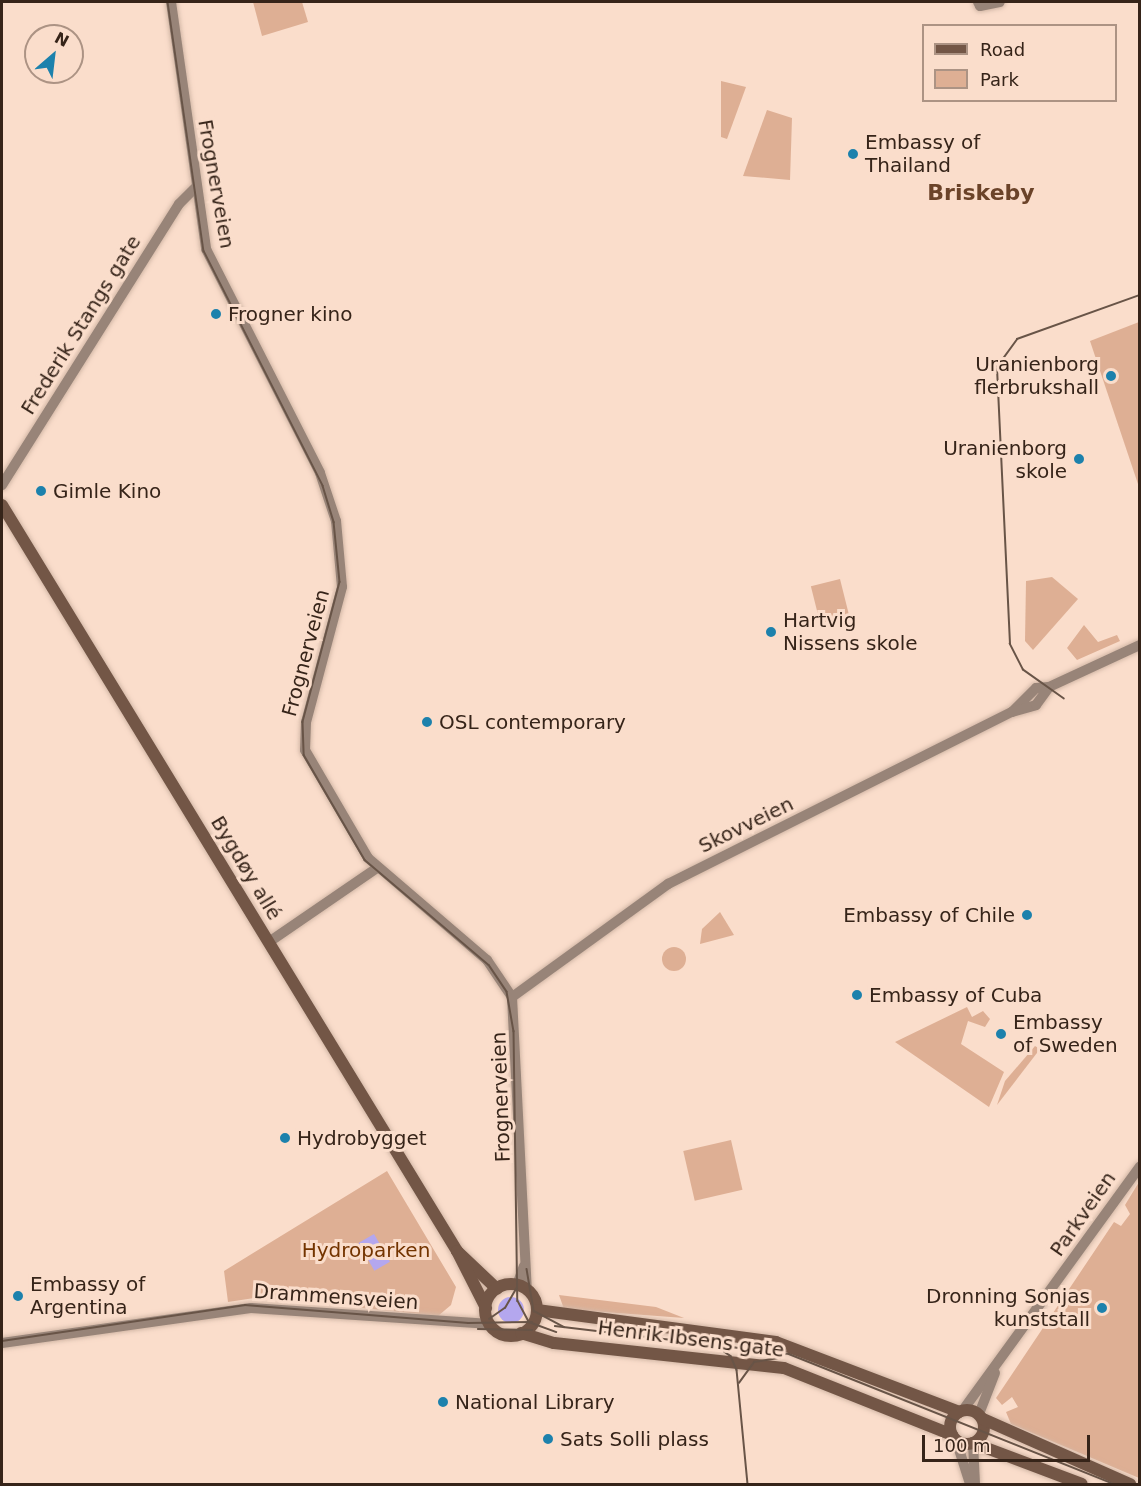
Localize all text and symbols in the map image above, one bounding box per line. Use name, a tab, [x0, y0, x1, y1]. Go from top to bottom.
north arrow	[24, 24, 84, 84]
legend	[922, 24, 1117, 102]
text: N	[51, 28, 72, 51]
text: Road	[980, 39, 1025, 60]
text: Park	[980, 69, 1019, 90]
street label: Frognerveien	[193, 118, 239, 250]
place label: Embassy of Thailand	[865, 130, 980, 177]
marker: Embassy of Thailand	[846, 147, 860, 161]
district label: Briskeby	[927, 180, 1035, 206]
street label: Frederik Stangs gate	[16, 231, 146, 419]
place label: Frogner kino	[228, 302, 352, 326]
marker: Frogner kino	[209, 307, 223, 321]
place label: Uranienborg flerbrukshall	[974, 352, 1099, 399]
marker: Uranienborg flerbrukshall	[1104, 369, 1118, 383]
place label: Uranienborg skole	[943, 436, 1067, 483]
marker: Uranienborg skole	[1072, 452, 1086, 466]
place label: Gimle Kino	[53, 479, 161, 503]
marker: Gimle Kino	[34, 484, 48, 498]
street label: Frognerveien	[278, 587, 334, 719]
place label: Hartvig Nissens skole	[783, 608, 918, 655]
marker: Hartvig Nissens skole	[764, 625, 778, 639]
place label: OSL contemporary	[439, 710, 626, 734]
marker: OSL contemporary	[420, 715, 434, 729]
street label: Skovveien	[695, 792, 797, 858]
street label: Bygdøy allé	[206, 812, 286, 924]
place label: Embassy of Chile	[843, 903, 1015, 927]
marker: Embassy of Chile	[1020, 908, 1034, 922]
place label: Embassy of Cuba	[869, 983, 1042, 1007]
marker: Embassy of Cuba	[850, 988, 864, 1002]
place label: Embassy of Sweden	[1013, 1011, 1118, 1058]
marker: Embassy of Sweden	[994, 1027, 1008, 1041]
street label: Frognerveien	[487, 1031, 515, 1163]
place label: Hydrobygget	[297, 1126, 427, 1150]
marker: Hydrobygget	[278, 1131, 292, 1145]
street label: Parkveien	[1045, 1167, 1121, 1261]
park label: Hydroparken	[302, 1238, 430, 1262]
place label: Embassy of Argentina	[30, 1272, 145, 1319]
street label: Drammensveien	[253, 1279, 419, 1315]
place label: Dronning Sonjas kunststall	[926, 1284, 1090, 1331]
marker: Embassy of Argentina	[11, 1289, 25, 1303]
marker: Dronning Sonjas kunststall	[1095, 1301, 1109, 1315]
street label: Henrik Ibsens gate	[596, 1316, 786, 1362]
place label: National Library	[455, 1390, 615, 1414]
marker: National Library	[436, 1395, 450, 1409]
scale bar	[925, 1423, 1093, 1461]
place label: Sats Solli plass	[560, 1427, 709, 1451]
marker: Sats Solli plass	[541, 1432, 555, 1446]
text: 100 m	[933, 1435, 991, 1456]

